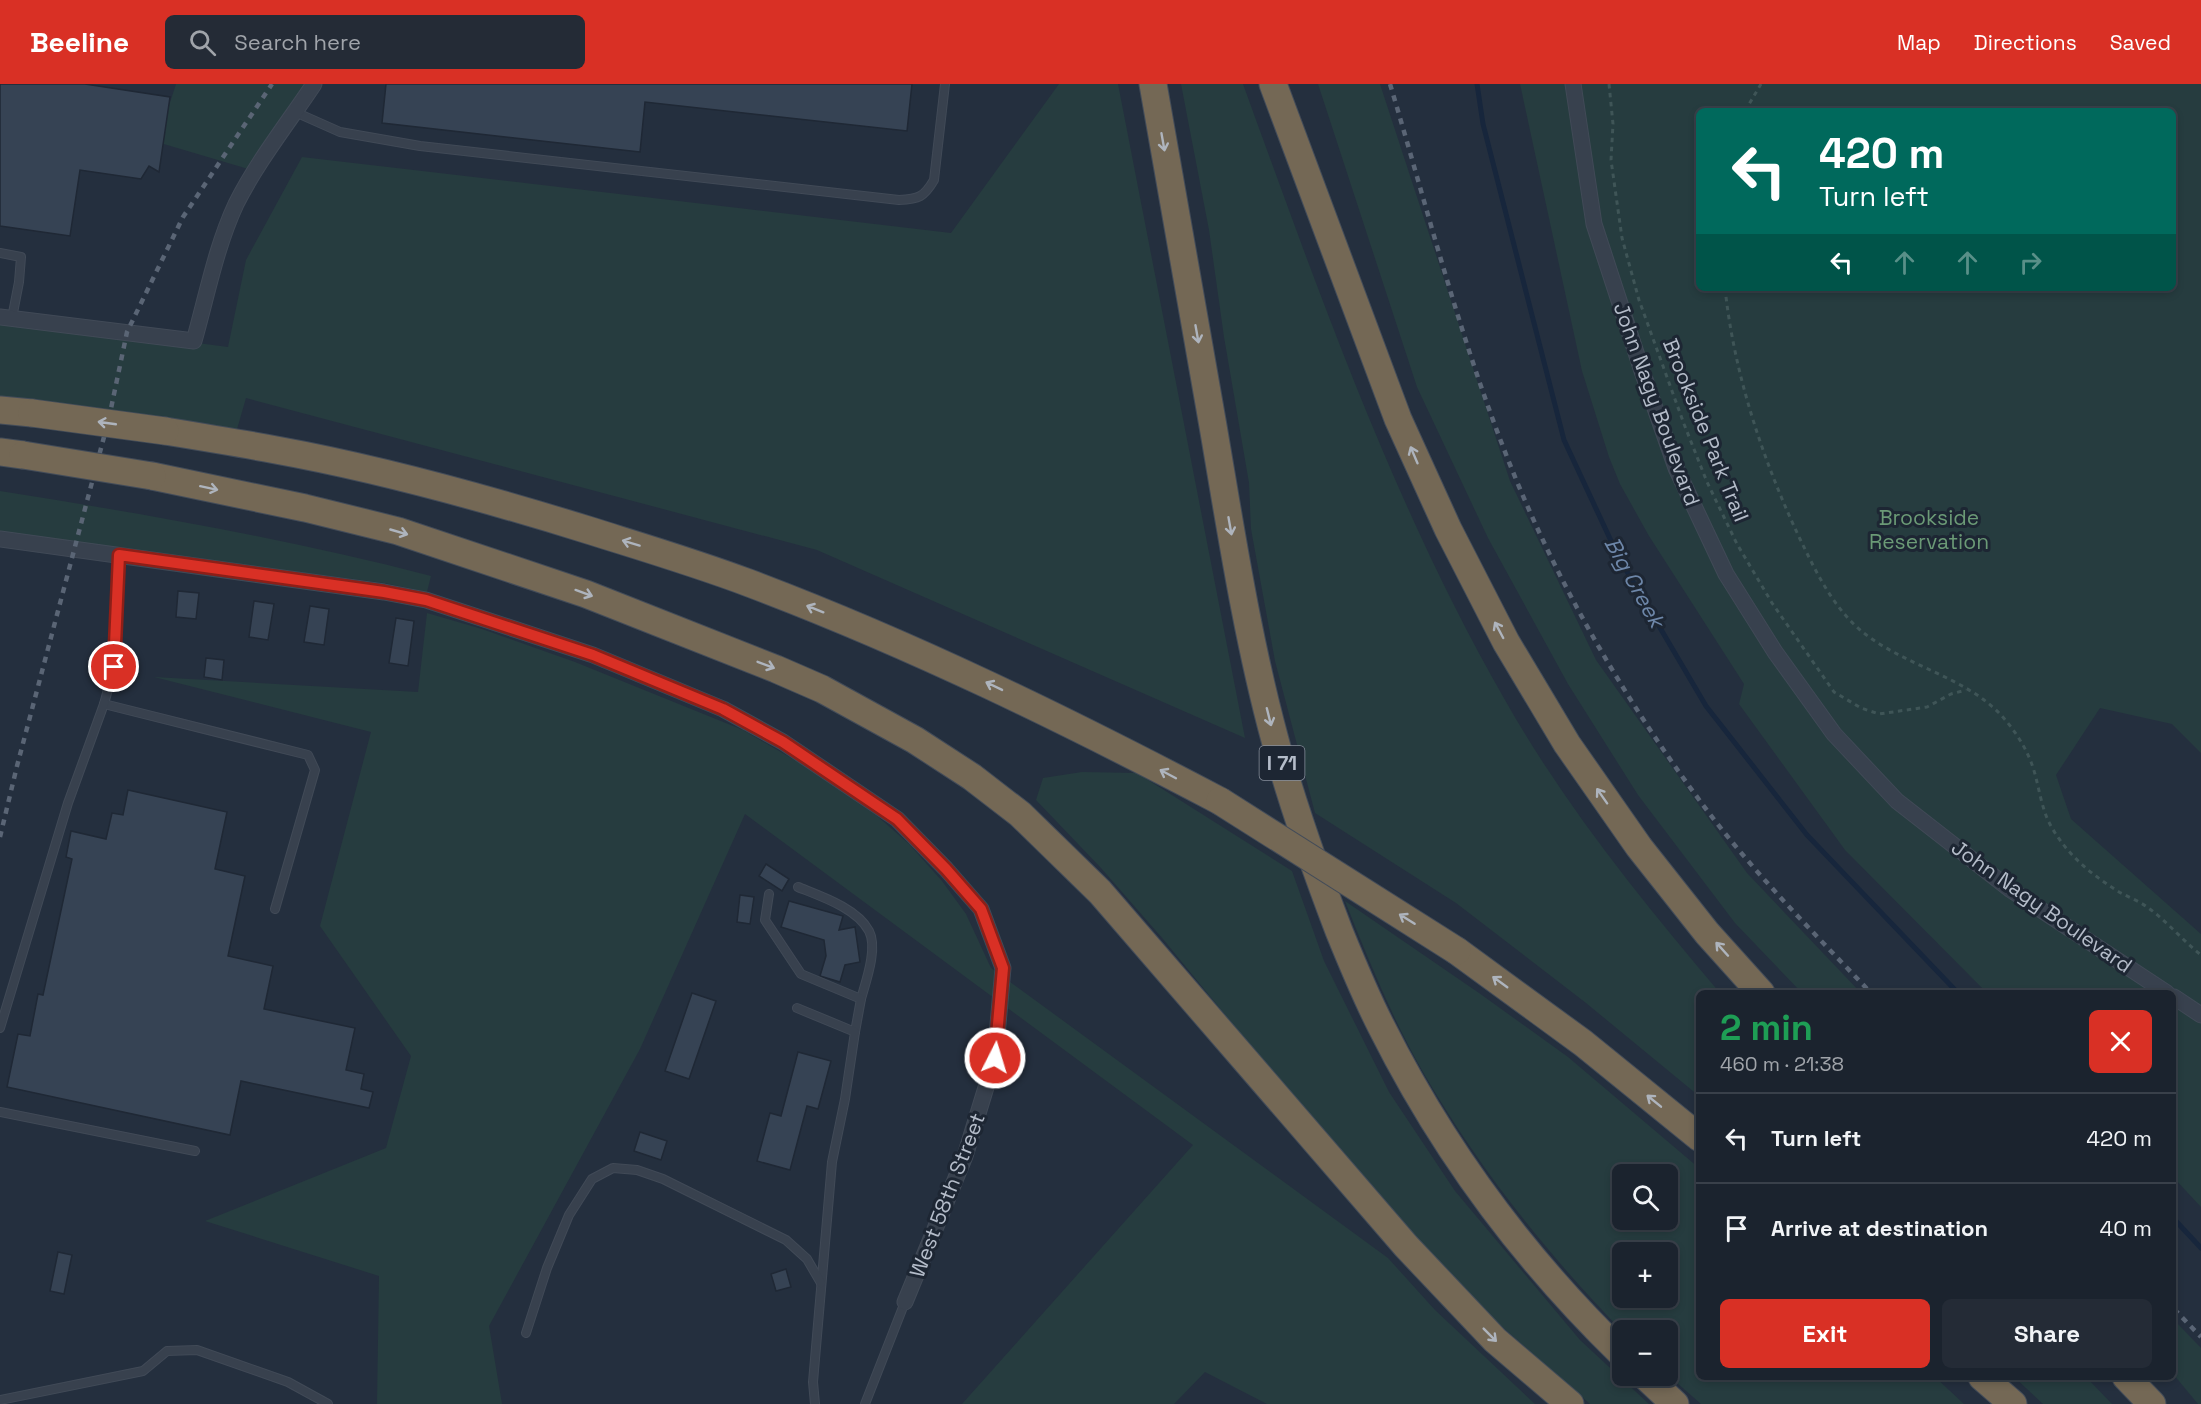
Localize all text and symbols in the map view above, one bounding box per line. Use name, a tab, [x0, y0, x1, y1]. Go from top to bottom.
search box	[165, 15, 585, 69]
text: Beeline	[30, 24, 129, 60]
icon: search	[186, 26, 219, 59]
text: Search here	[234, 28, 361, 56]
text: Map	[1897, 29, 1941, 56]
text: Directions	[1974, 29, 2077, 56]
text: Saved	[2110, 29, 2171, 56]
text: 420 m	[1819, 127, 1944, 180]
one-way arrow	[1158, 131, 1169, 151]
icon: left	[1720, 132, 1798, 210]
text: Turn left	[1819, 179, 1929, 214]
icon: left	[1825, 246, 1858, 279]
icon: ahead	[1888, 246, 1921, 279]
icon: ahead	[1951, 246, 1984, 279]
icon: right	[2014, 246, 2047, 279]
street label: John Nagy Boulevard	[1608, 299, 1706, 509]
one-way arrow	[1191, 323, 1202, 343]
street label: Brookside Park Trail	[1657, 334, 1755, 526]
one-way arrow	[97, 418, 117, 429]
one-way arrow	[1407, 446, 1419, 464]
one-way arrow	[199, 482, 218, 494]
park label: Brookside Reservation	[1869, 504, 1989, 555]
one-way arrow	[1225, 516, 1236, 535]
one-way arrow	[389, 527, 408, 538]
water label: Big Creek	[1599, 532, 1672, 634]
one-way arrow	[622, 537, 641, 548]
one-way arrow	[574, 589, 593, 600]
one-way arrow	[806, 603, 824, 614]
one-way arrow	[1493, 621, 1505, 639]
pin	[88, 641, 139, 692]
icon: arrive	[97, 650, 130, 683]
one-way arrow	[756, 660, 774, 671]
one-way arrow	[985, 680, 1003, 691]
one-way arrow	[1264, 707, 1275, 726]
road number: I 71	[1260, 746, 1304, 780]
one-way arrow	[1160, 768, 1177, 780]
one-way arrow	[1596, 788, 1608, 804]
street label: John Nagy Boulevard	[1946, 833, 2138, 979]
one-way arrow	[1399, 913, 1416, 925]
one-way arrow	[1715, 942, 1729, 957]
one-way arrow	[1492, 976, 1508, 988]
text: 2 min	[1720, 1005, 1813, 1051]
button: close	[2089, 1010, 2152, 1073]
position arrow	[963, 1026, 1027, 1090]
text: 460 m · 21:38	[1720, 1051, 1844, 1077]
one-way arrow	[1646, 1094, 1662, 1107]
street label: West 58th Street	[903, 1109, 991, 1281]
icon: left	[1720, 1122, 1753, 1155]
text: Turn left	[1771, 1124, 1861, 1152]
text: 420 m	[2086, 1124, 2152, 1152]
map controls	[1612, 1164, 1678, 1386]
button: search	[1612, 1164, 1678, 1230]
icon: arrive	[1720, 1212, 1753, 1245]
text: Arrive at destination	[1771, 1214, 1988, 1242]
text: 40 m	[2100, 1214, 2152, 1242]
button: +	[1612, 1242, 1678, 1308]
button: Exit	[1720, 1299, 1930, 1368]
button: Share	[1942, 1299, 2152, 1368]
button: −	[1612, 1320, 1678, 1386]
one-way arrow	[1482, 1327, 1497, 1342]

